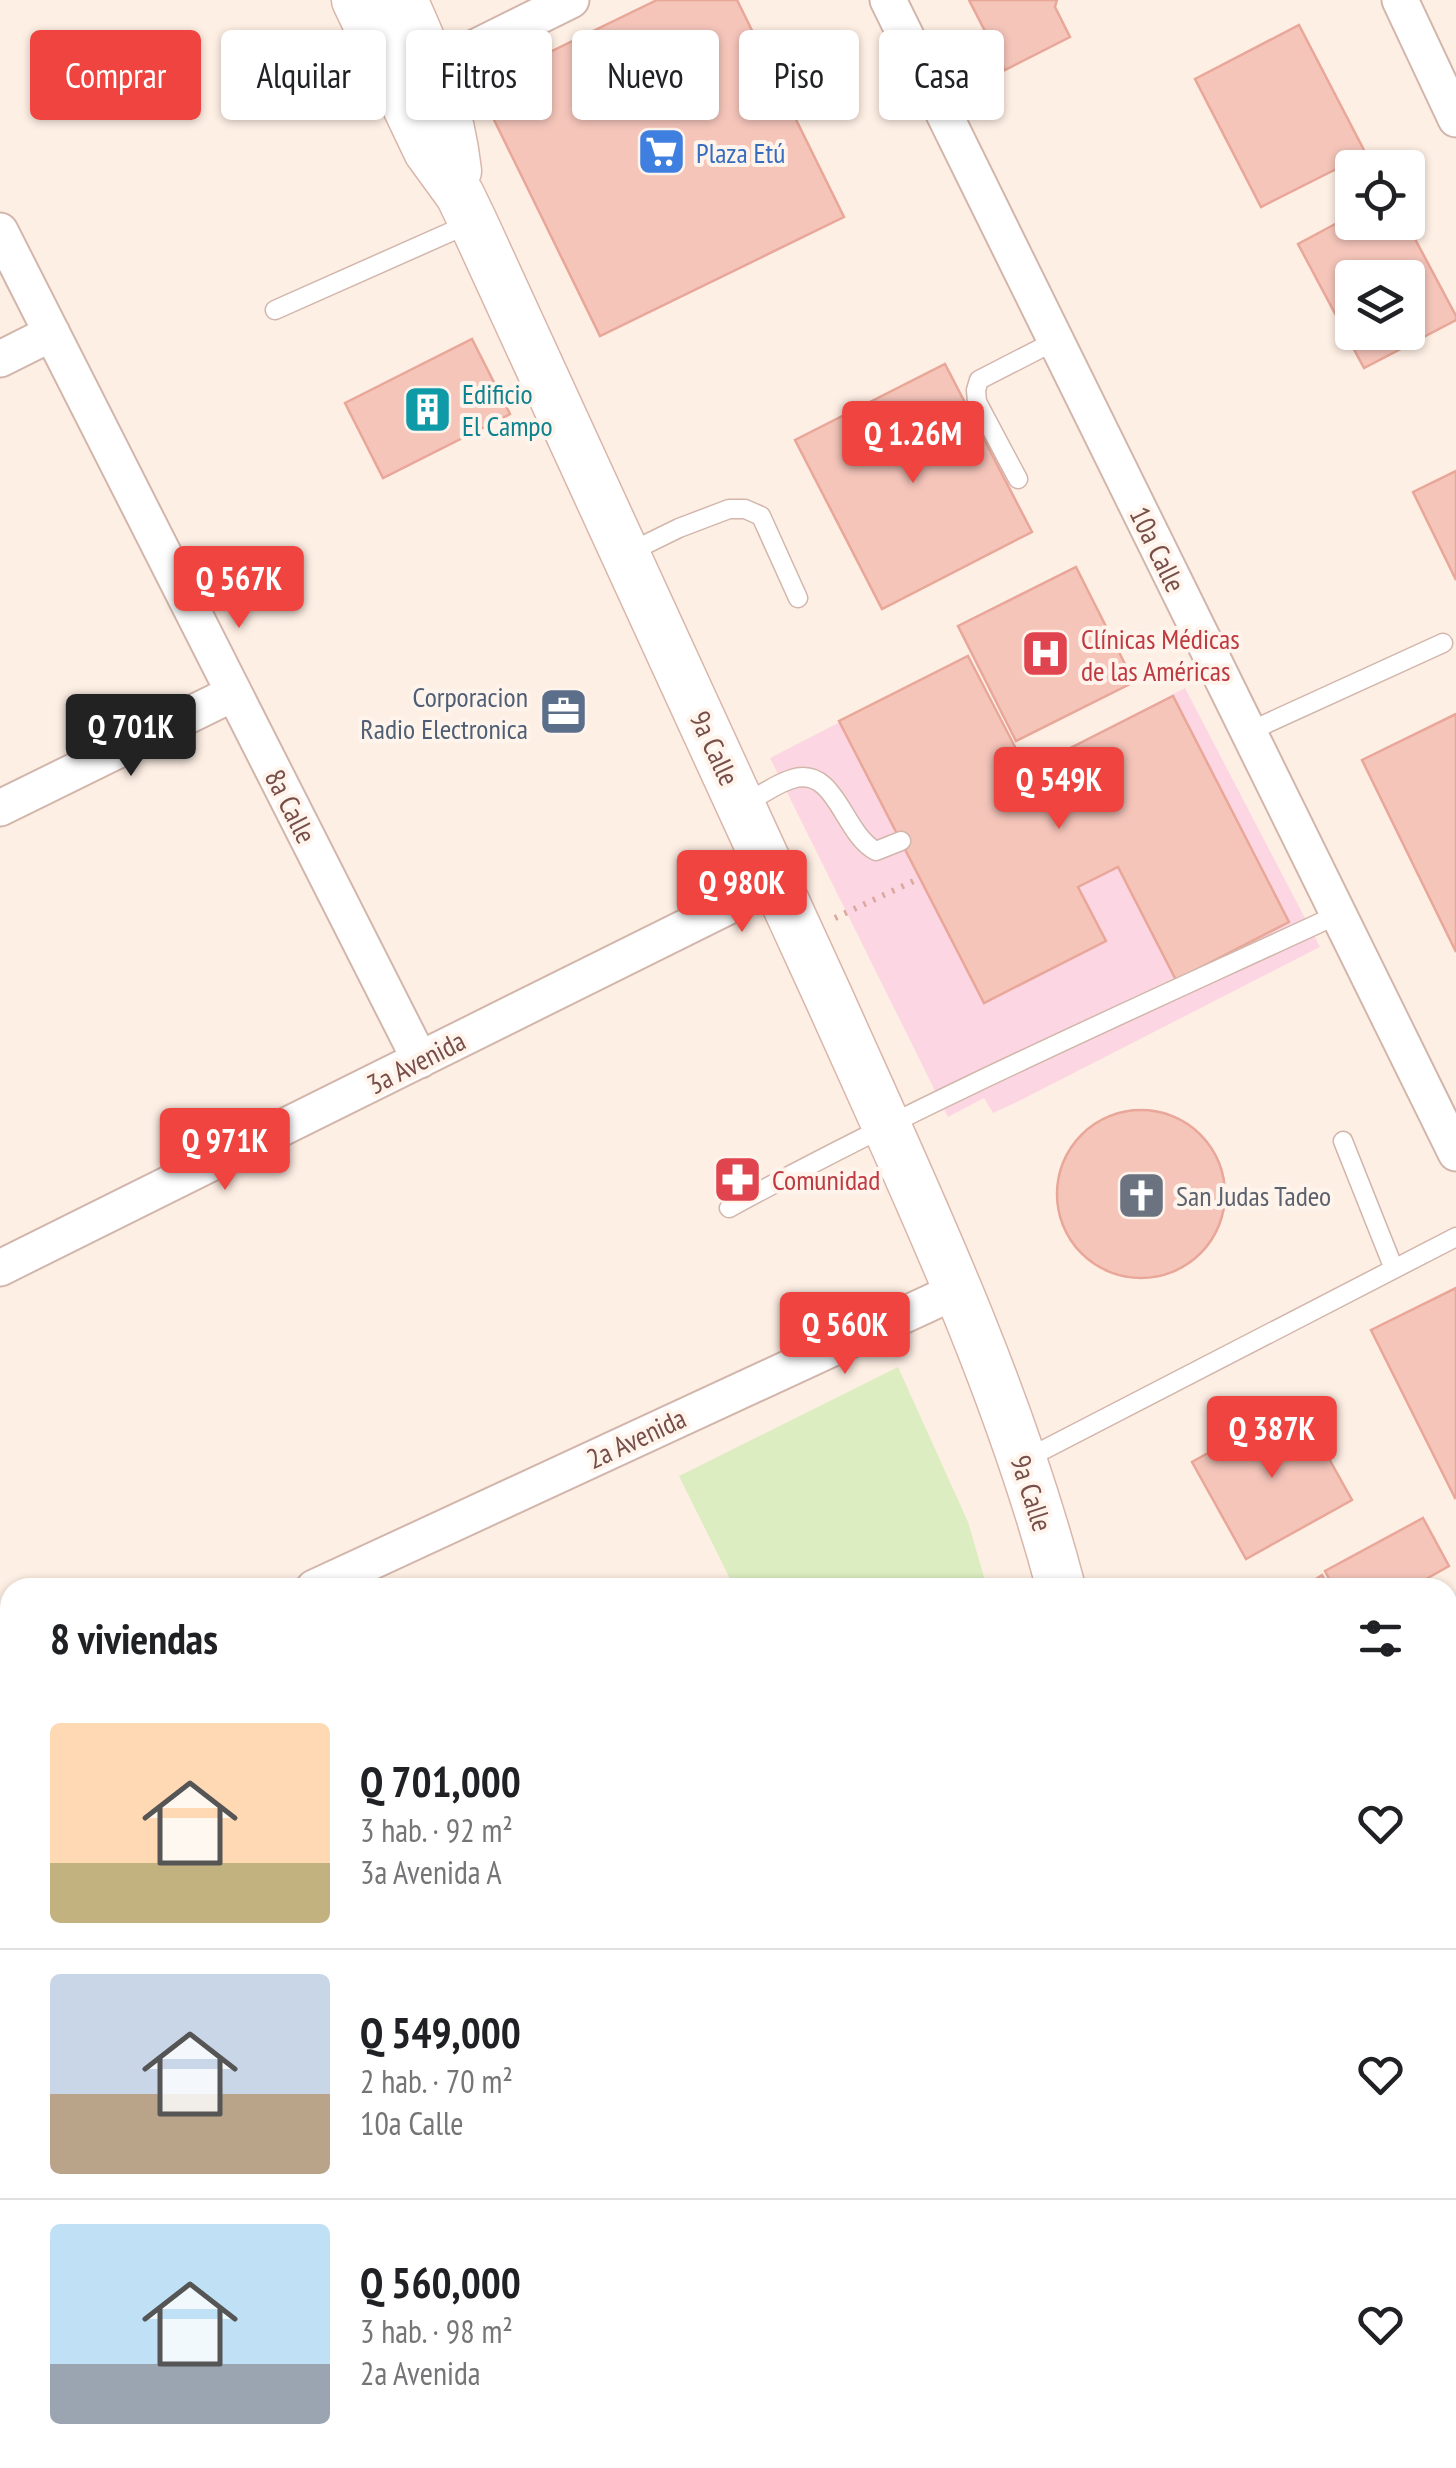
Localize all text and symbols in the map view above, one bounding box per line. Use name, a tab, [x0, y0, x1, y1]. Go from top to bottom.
chip: Comprar	[30, 30, 201, 120]
chip: Alquilar	[221, 30, 386, 120]
chip: Filtros	[406, 30, 552, 120]
chip: Nuevo	[572, 30, 719, 120]
chip: Piso	[739, 30, 859, 120]
chip: Casa	[879, 30, 1004, 120]
supermarket icon: Plaza Etú	[635, 126, 687, 178]
place label: Plaza Etú	[696, 134, 785, 171]
map controls	[1335, 150, 1425, 350]
button: locate	[1335, 150, 1425, 240]
button: layers	[1335, 260, 1425, 350]
place label: Edificio El Campo	[462, 375, 553, 444]
building icon: Edificio El Campo	[401, 383, 453, 435]
pin: Q 1.26M	[821, 401, 1005, 486]
text: Q 1.26M	[864, 412, 962, 454]
street label: 10a Calle	[1122, 500, 1194, 598]
pin: Q 567K	[158, 546, 320, 631]
text: Q 567K	[196, 557, 282, 599]
place label: Clínicas Médicas de las Américas	[1081, 620, 1240, 689]
hospital icon: Clínicas Médicas de las Américas	[1020, 628, 1072, 680]
place label: Corporacion Radio Electronica	[360, 678, 528, 747]
office icon: Corporacion Radio Electronica	[537, 686, 589, 738]
pin: Q 701K	[50, 694, 212, 779]
text: Q 701K	[88, 705, 174, 747]
street label: 9a Calle	[682, 705, 748, 791]
pin: Q 549K	[978, 747, 1140, 832]
text: Q 549K	[1016, 758, 1102, 800]
street label: 8a Calle	[257, 763, 325, 849]
pin: Q 980K	[661, 850, 823, 935]
text: Q 980K	[699, 861, 785, 903]
street label: 3a Avenida	[361, 1022, 471, 1102]
pin: Q 971K	[144, 1108, 306, 1193]
text: Q 971K	[182, 1119, 268, 1161]
pharmacy icon: Comunidad	[711, 1153, 763, 1205]
place label: Comunidad	[772, 1161, 880, 1198]
church icon: San Judas Tadeo	[1115, 1169, 1167, 1221]
place label: San Judas Tadeo	[1176, 1177, 1331, 1214]
pin: Q 560K	[764, 1292, 926, 1377]
text: Q 560K	[802, 1303, 888, 1345]
pin: Q 387K	[1191, 1396, 1353, 1481]
street label: 2a Avenida	[580, 1399, 692, 1477]
text: Q 387K	[1229, 1407, 1315, 1449]
street label: 9a Calle	[1002, 1450, 1062, 1536]
text: 8 viviendas	[50, 1611, 218, 1666]
icon: filters	[1353, 1611, 1408, 1666]
text: Q 701,000	[360, 1754, 521, 1809]
icon: home	[130, 1763, 250, 1883]
icon: heart	[1353, 1796, 1408, 1851]
text: 3 hab. · 92 m²	[360, 1809, 513, 1851]
text: 3a Avenida A	[360, 1851, 502, 1893]
text: Q 549,000	[360, 2005, 521, 2060]
icon: home	[130, 2014, 250, 2134]
icon: heart	[1353, 2047, 1408, 2102]
text: 2 hab. · 70 m²	[360, 2060, 513, 2102]
text: 10a Calle	[360, 2102, 464, 2144]
text: Q 560,000	[360, 2255, 521, 2310]
icon: home	[130, 2264, 250, 2384]
icon: heart	[1353, 2297, 1408, 2352]
text: 3 hab. · 98 m²	[360, 2310, 513, 2352]
text: 2a Avenida	[360, 2352, 481, 2394]

